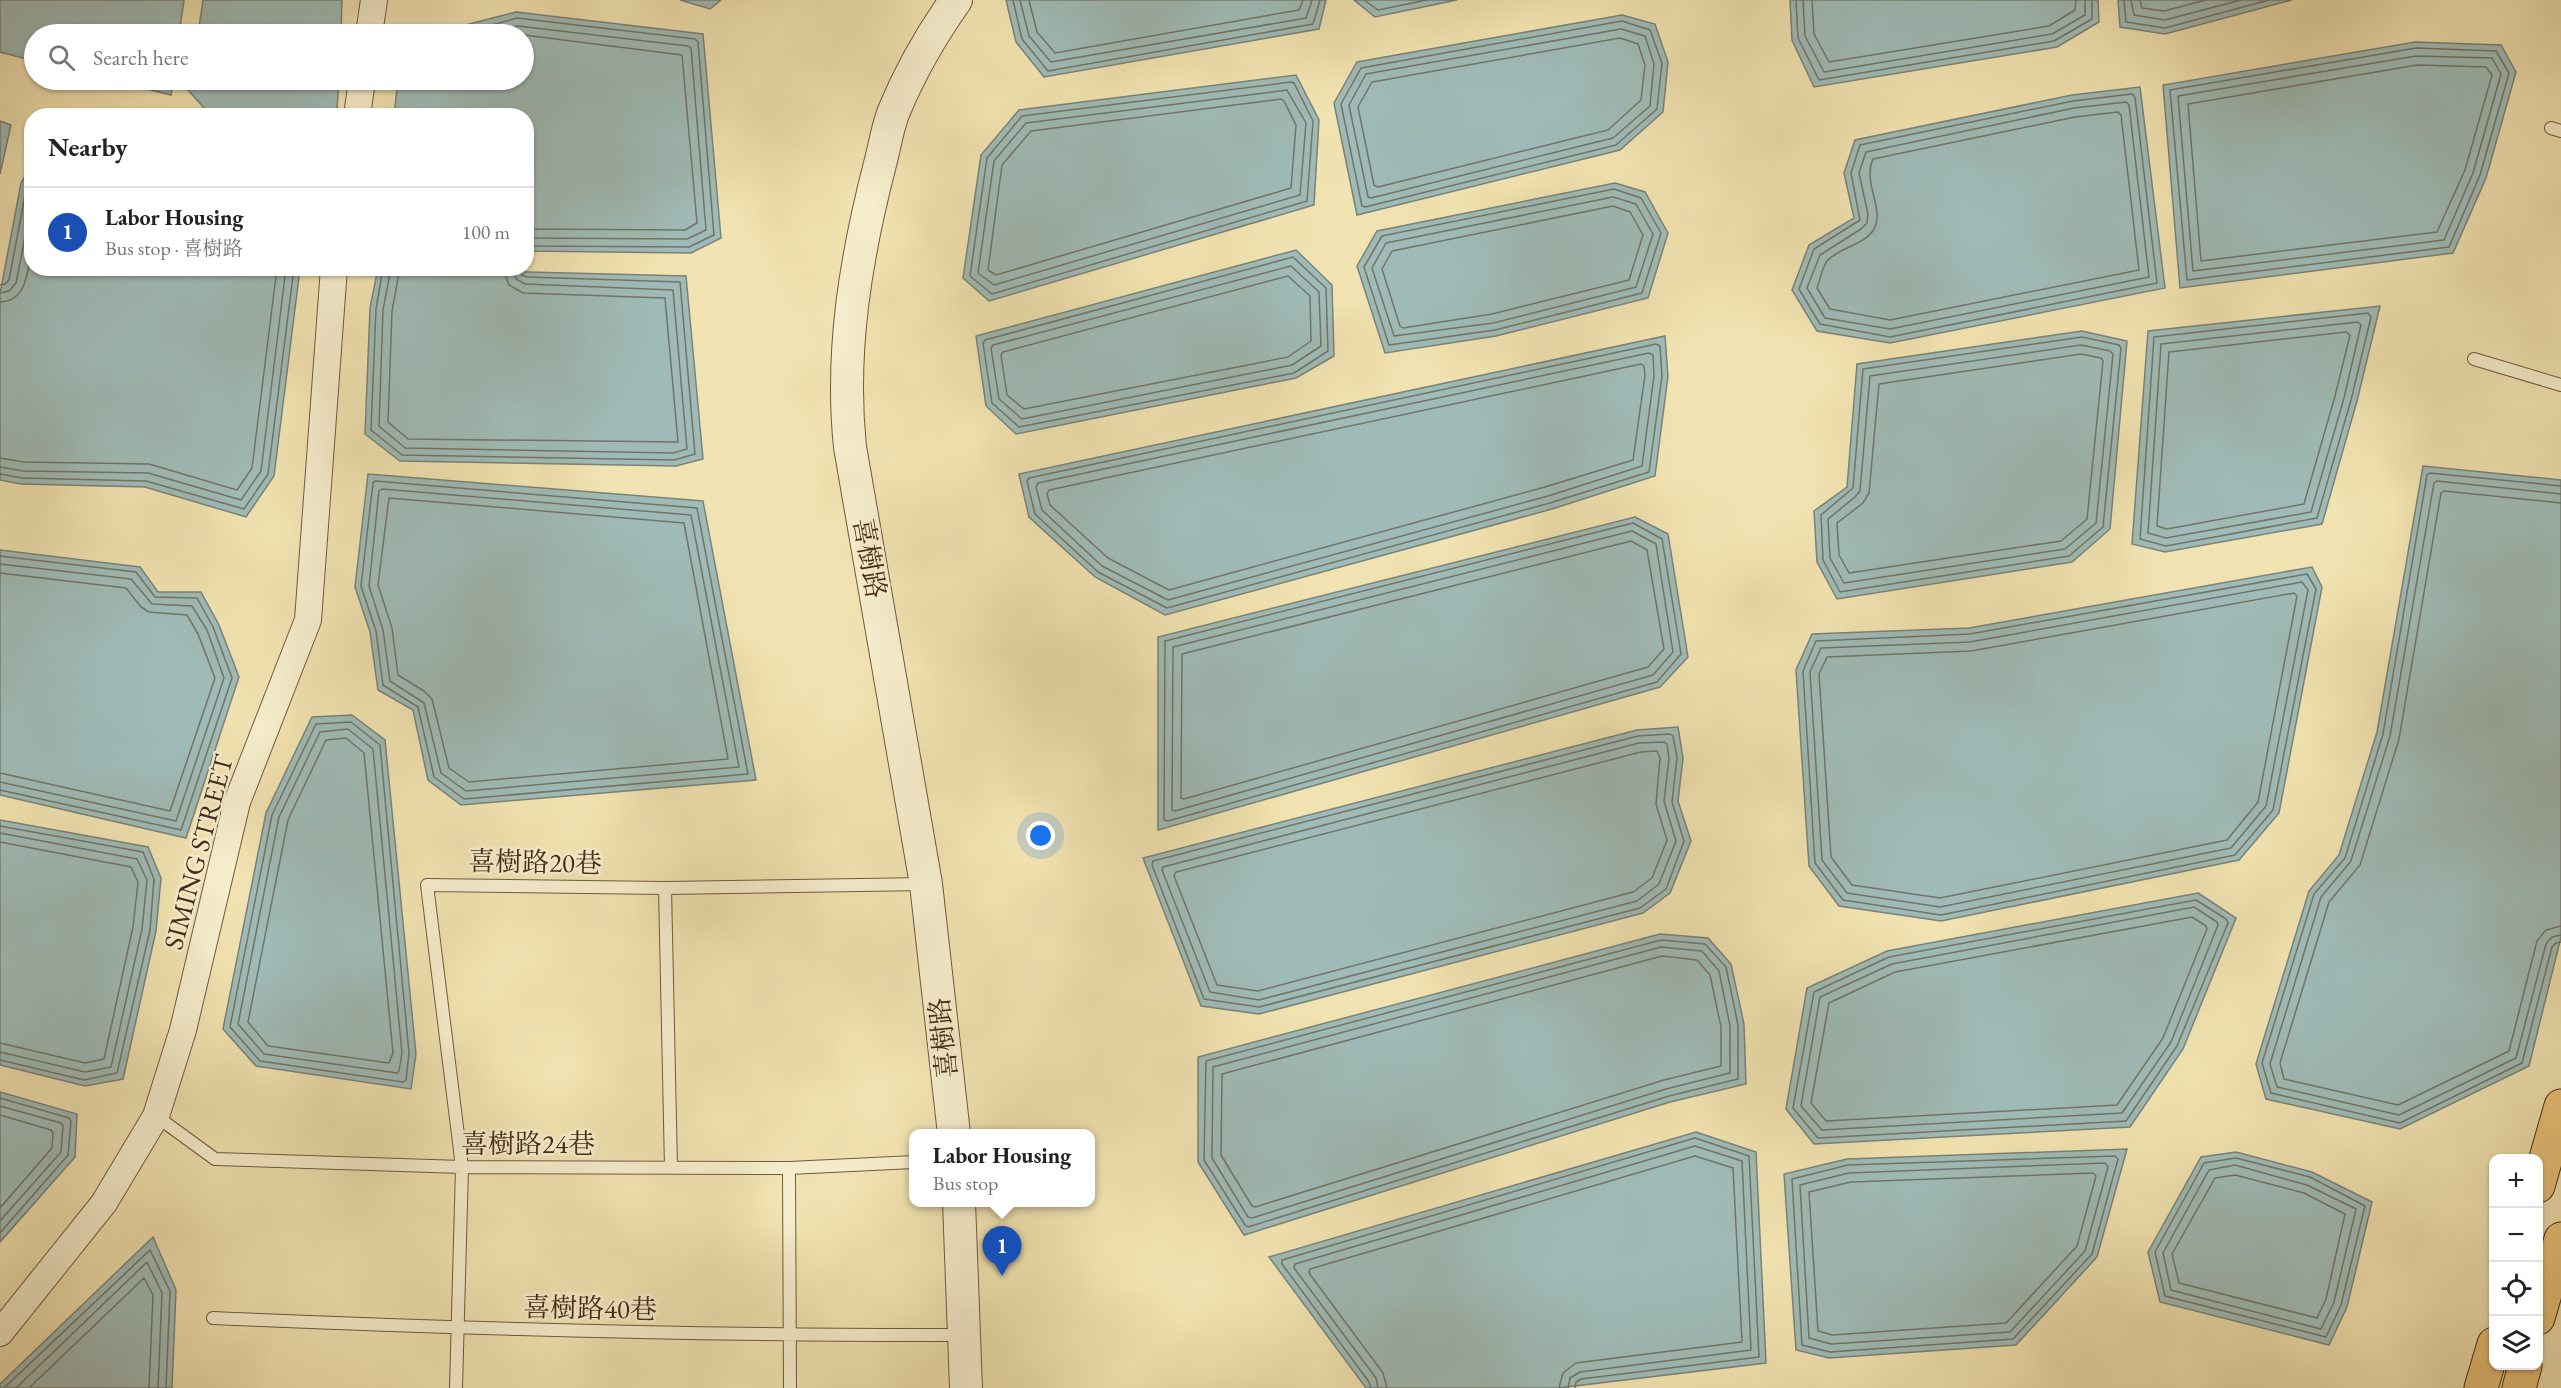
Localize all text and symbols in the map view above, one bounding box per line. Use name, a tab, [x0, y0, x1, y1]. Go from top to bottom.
search box	[24, 24, 534, 90]
icon: search	[45, 41, 78, 74]
text: Search here	[93, 43, 188, 72]
text: Nearby	[48, 130, 128, 164]
text: Labor Housing	[105, 203, 244, 232]
text: 1	[62, 219, 73, 245]
text: 100 m	[462, 219, 510, 245]
text: Bus stop · 喜樹路	[105, 235, 243, 261]
street label: 喜樹路	[846, 515, 894, 601]
street label: SIMING STREET	[155, 750, 241, 953]
your location	[1026, 821, 1055, 850]
street label: 喜樹路20巷	[468, 843, 602, 881]
street label: 喜樹路	[921, 996, 965, 1080]
street label: 喜樹路24巷	[461, 1126, 595, 1161]
popup	[909, 1129, 1095, 1207]
text: Labor Housing	[933, 1141, 1071, 1170]
map controls	[2489, 1154, 2543, 1370]
button: +	[2489, 1154, 2543, 1208]
text: Bus stop	[933, 1170, 999, 1196]
button: −	[2489, 1208, 2543, 1262]
pin: 1	[982, 1226, 1022, 1276]
button: locate	[2489, 1262, 2543, 1316]
street label: 喜樹路40巷	[523, 1289, 657, 1327]
button: layers	[2489, 1316, 2543, 1370]

